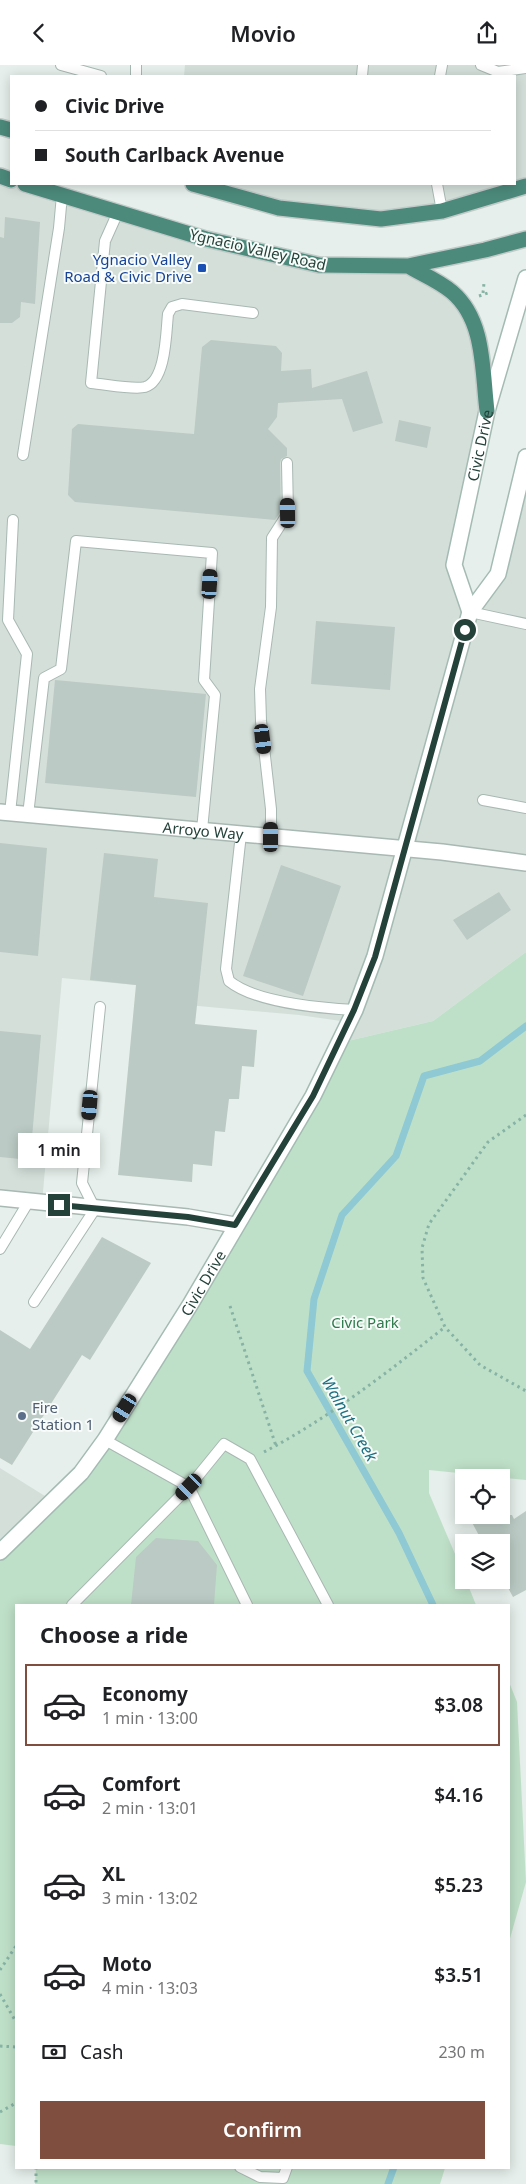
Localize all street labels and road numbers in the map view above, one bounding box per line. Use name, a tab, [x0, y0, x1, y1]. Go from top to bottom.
street label: Ygnacio Valley Road	[188, 224, 328, 274]
street label: Civic Drive	[462, 408, 497, 483]
street label: Arroyo Way	[162, 817, 245, 844]
street label: Civic Drive	[176, 1246, 230, 1320]

